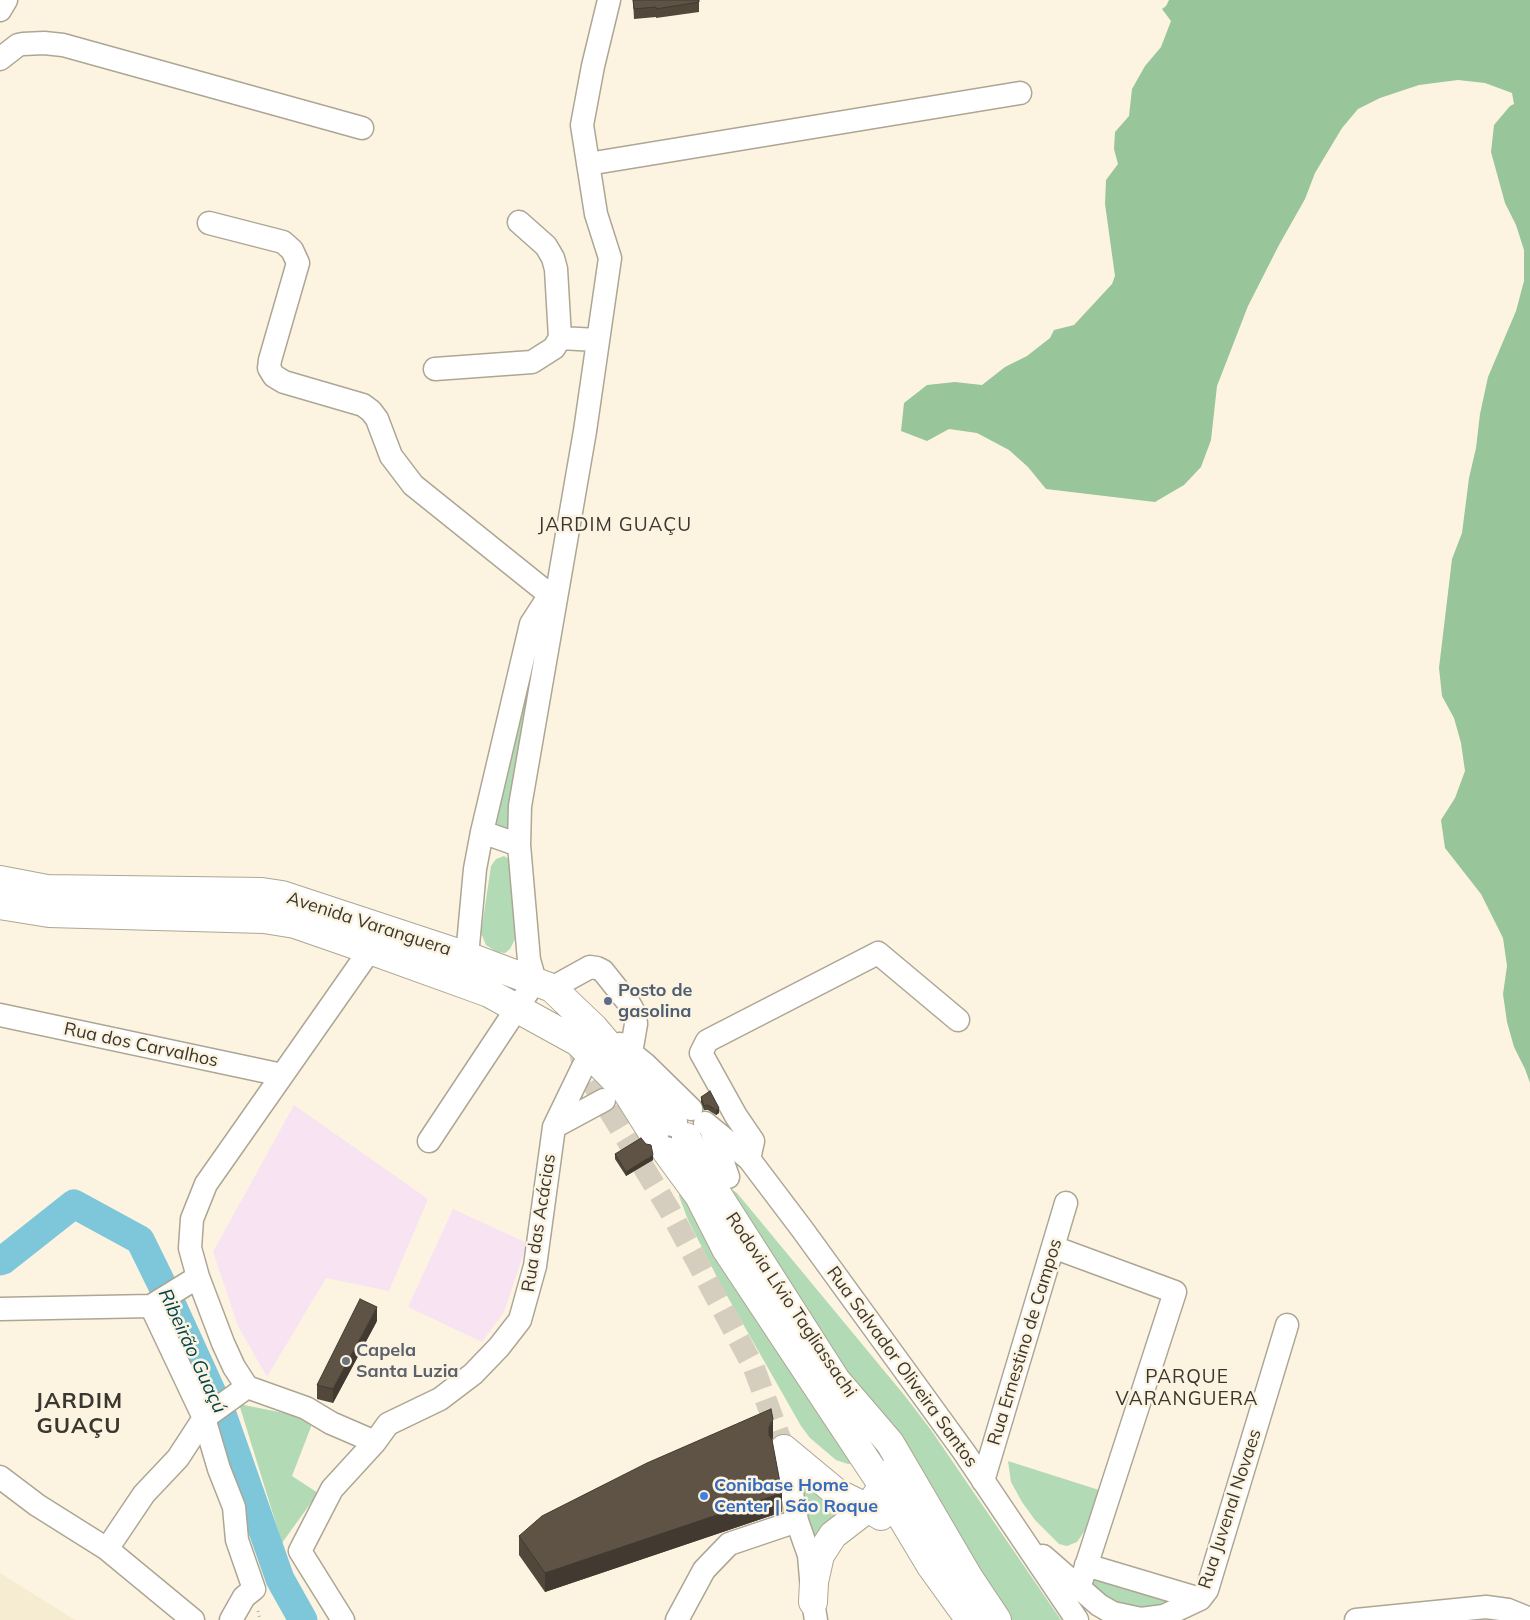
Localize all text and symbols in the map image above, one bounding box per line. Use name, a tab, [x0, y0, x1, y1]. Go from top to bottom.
district label: JARDIM GUAÇU	[537, 514, 693, 536]
street label: Avenida Varanguera	[284, 887, 454, 961]
place label: Posto de gasolina	[618, 980, 692, 1022]
marker: Posto de gasolina	[602, 995, 614, 1007]
street label: Rua dos Carvalhos	[62, 1018, 220, 1072]
street label: Rua das Acácias	[517, 1152, 561, 1294]
street label: Rodovia Lívio Tagliassachi	[721, 1208, 861, 1402]
street label: Rua Ernestino de Campos	[983, 1236, 1067, 1448]
street label: Rua Salvador Oliveira Santos	[822, 1262, 982, 1472]
water label: Ribeirão Guaçú	[153, 1285, 231, 1417]
place label: Capela Santa Luzia	[356, 1340, 458, 1382]
marker: Capela Santa Luzia	[340, 1355, 352, 1367]
district label: PARQUE VARANGUERA	[1114, 1366, 1260, 1410]
district label: JARDIM GUAÇU	[34, 1388, 124, 1440]
street label: Rua Juvenal Novaes	[1194, 1426, 1266, 1592]
place label: Conibase Home Center | São Roque	[714, 1475, 878, 1518]
marker: Conibase Home Center | São Roque	[698, 1490, 710, 1502]

